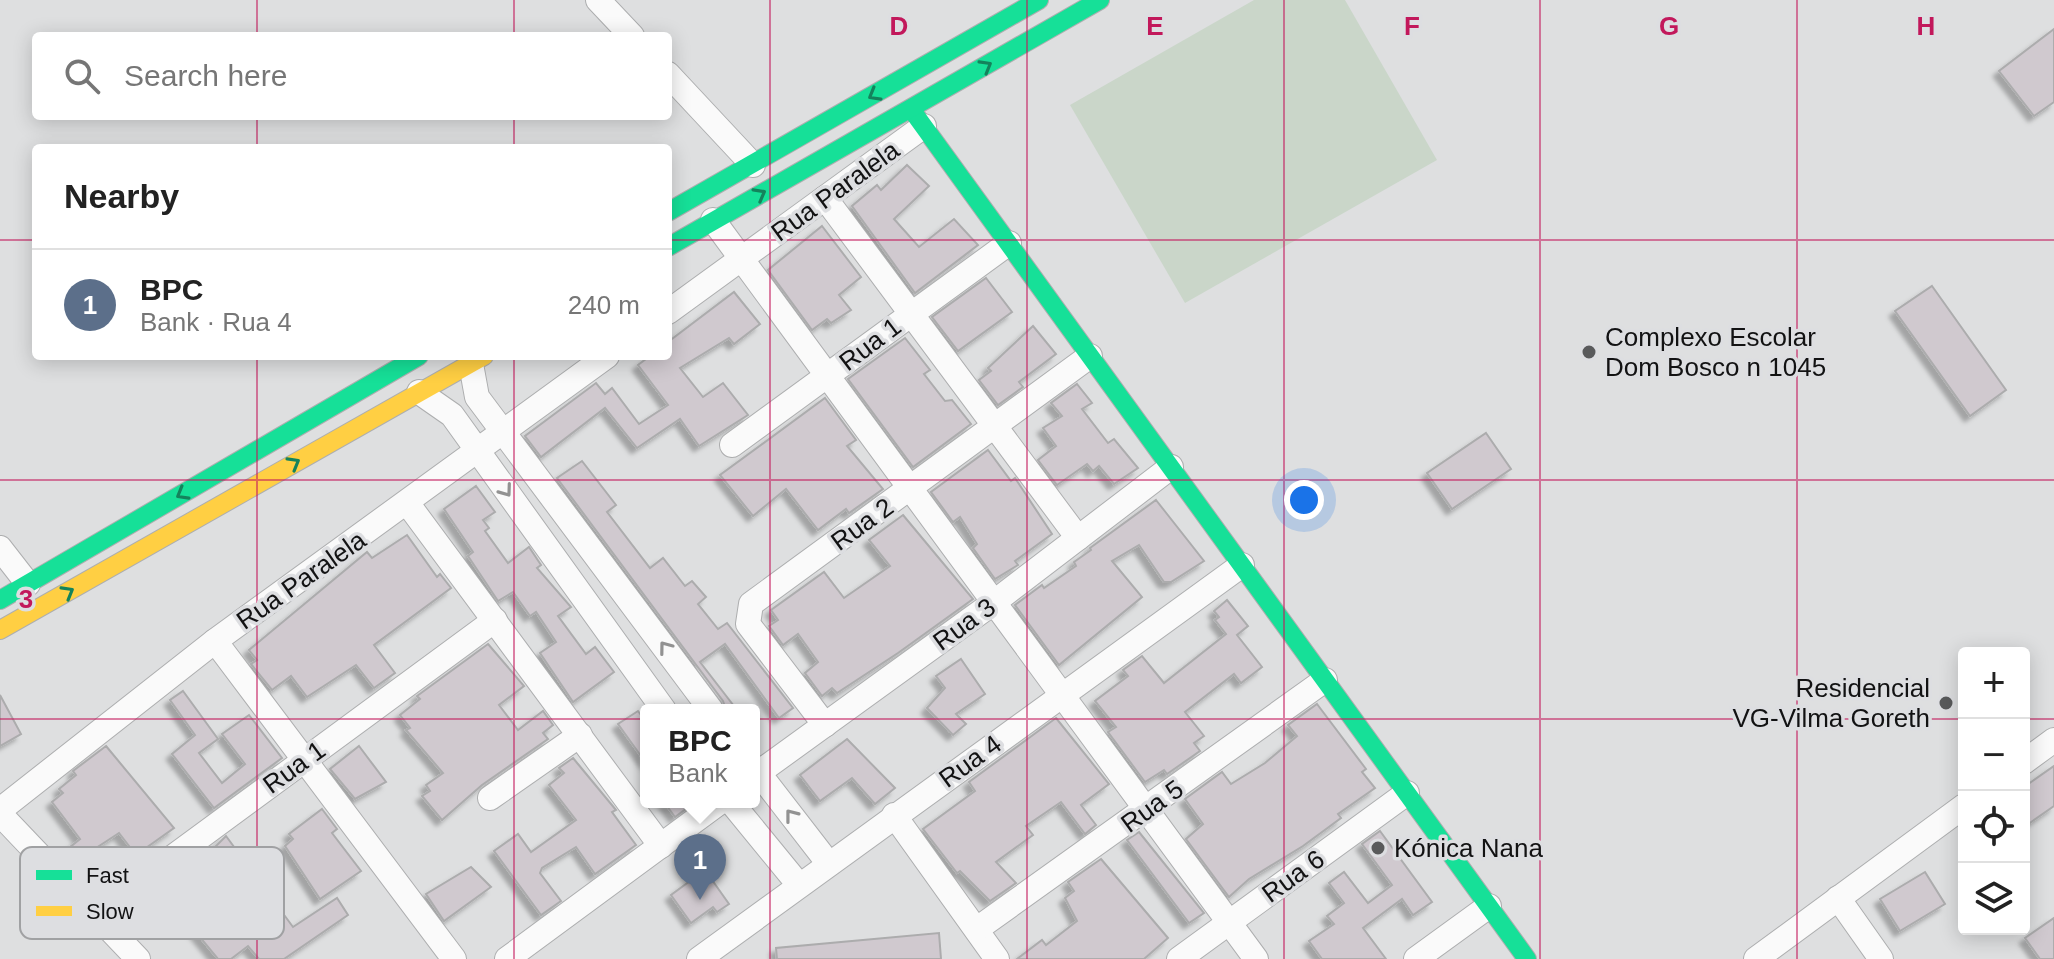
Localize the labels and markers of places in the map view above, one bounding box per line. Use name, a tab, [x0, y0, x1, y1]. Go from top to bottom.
place label: Complexo Escolar Dom Bosco n 1045	[1605, 322, 1826, 382]
marker: Complexo Escolar Dom Bosco n 1045	[1580, 343, 1598, 361]
place label: Residencial VG-Vilma Goreth	[1733, 673, 1930, 733]
marker: Residencial VG-Vilma Goreth	[1937, 694, 1955, 712]
place label: Kónica Nana	[1394, 833, 1543, 863]
pin: 1	[674, 834, 726, 900]
marker: Kónica Nana	[1369, 839, 1387, 857]

